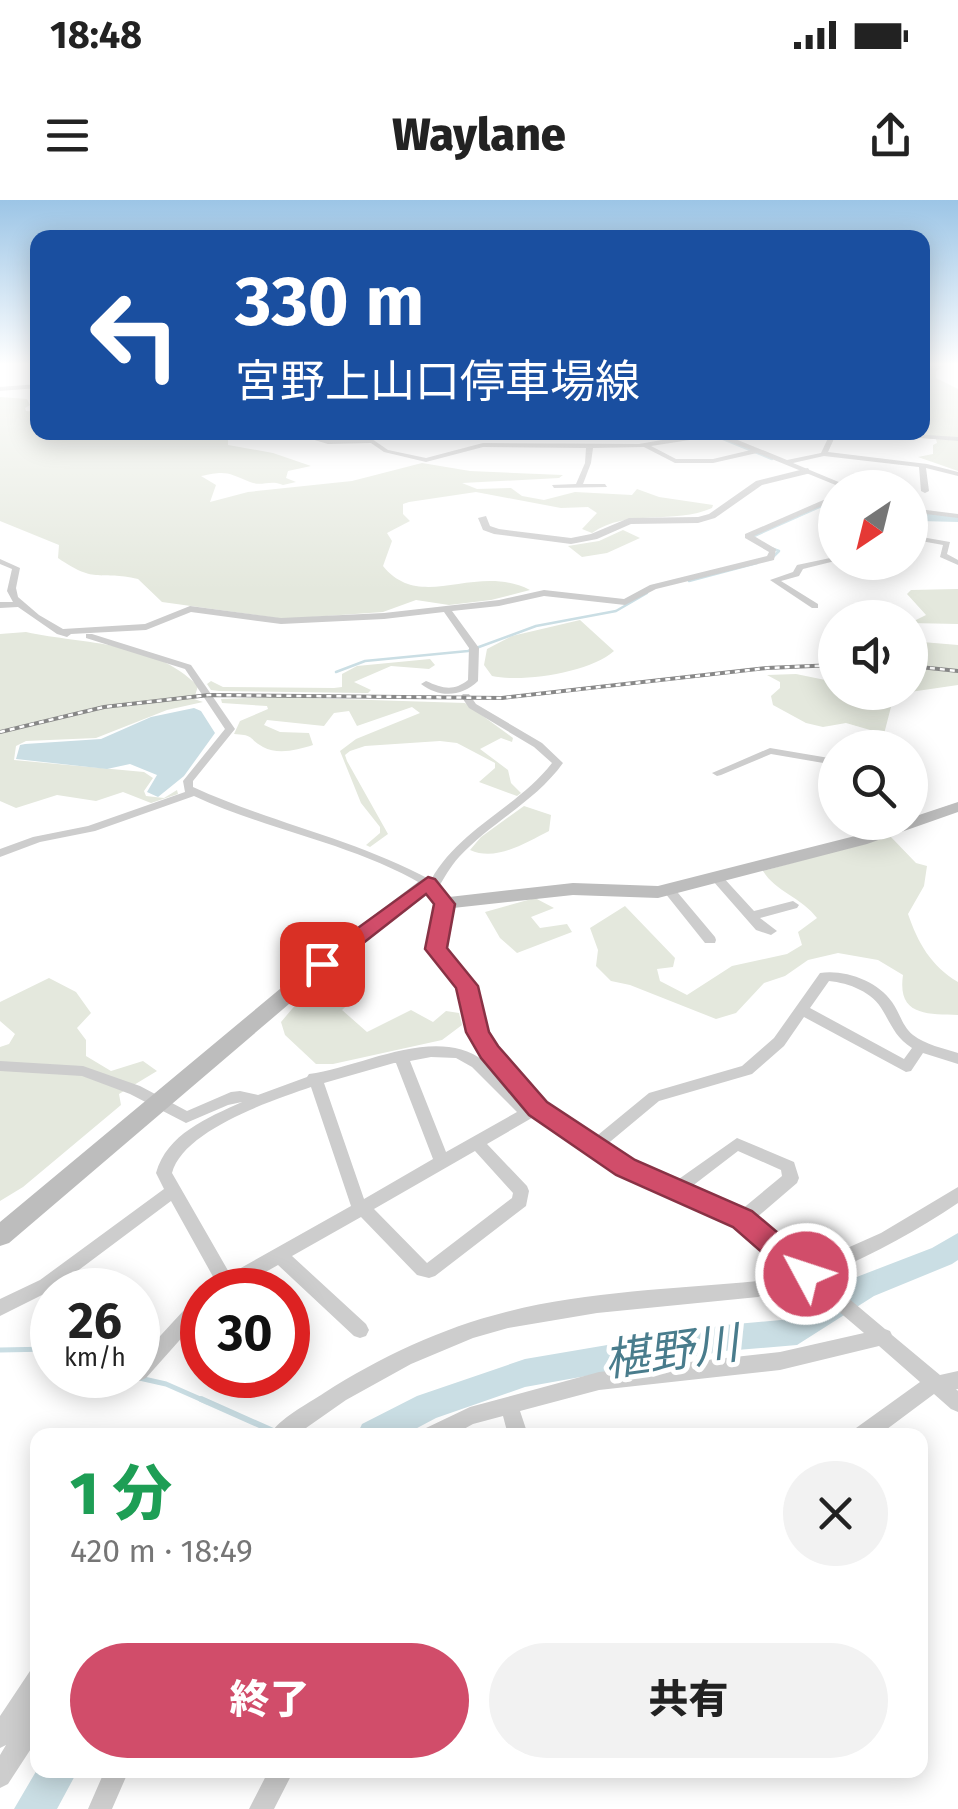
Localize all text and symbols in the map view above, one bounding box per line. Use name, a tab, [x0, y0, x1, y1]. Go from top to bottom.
text: 18:48	[50, 12, 142, 58]
icon: menu	[40, 108, 95, 163]
text: Waylane	[392, 108, 566, 162]
icon: share	[863, 108, 918, 163]
text: 330 m	[235, 260, 425, 344]
icon: left	[70, 270, 200, 400]
text: 宮野上山口停車場線	[235, 355, 640, 409]
north arrow	[818, 470, 928, 580]
map controls	[818, 470, 928, 840]
button: sound	[818, 600, 928, 710]
button: search	[818, 730, 928, 840]
pin	[280, 922, 365, 1007]
icon: arrive	[295, 937, 350, 992]
position arrow	[754, 1222, 858, 1326]
speed limit sign: 30	[180, 1268, 310, 1398]
text: 26	[68, 1291, 122, 1351]
water label: 椹野川	[601, 1315, 746, 1388]
text: km/h	[64, 1343, 126, 1373]
text: 1 分	[70, 1458, 172, 1530]
button: close	[783, 1461, 888, 1566]
text: 420 m · 18:49	[70, 1532, 253, 1570]
button: 終了	[70, 1643, 469, 1758]
button: 共有	[489, 1643, 888, 1758]

